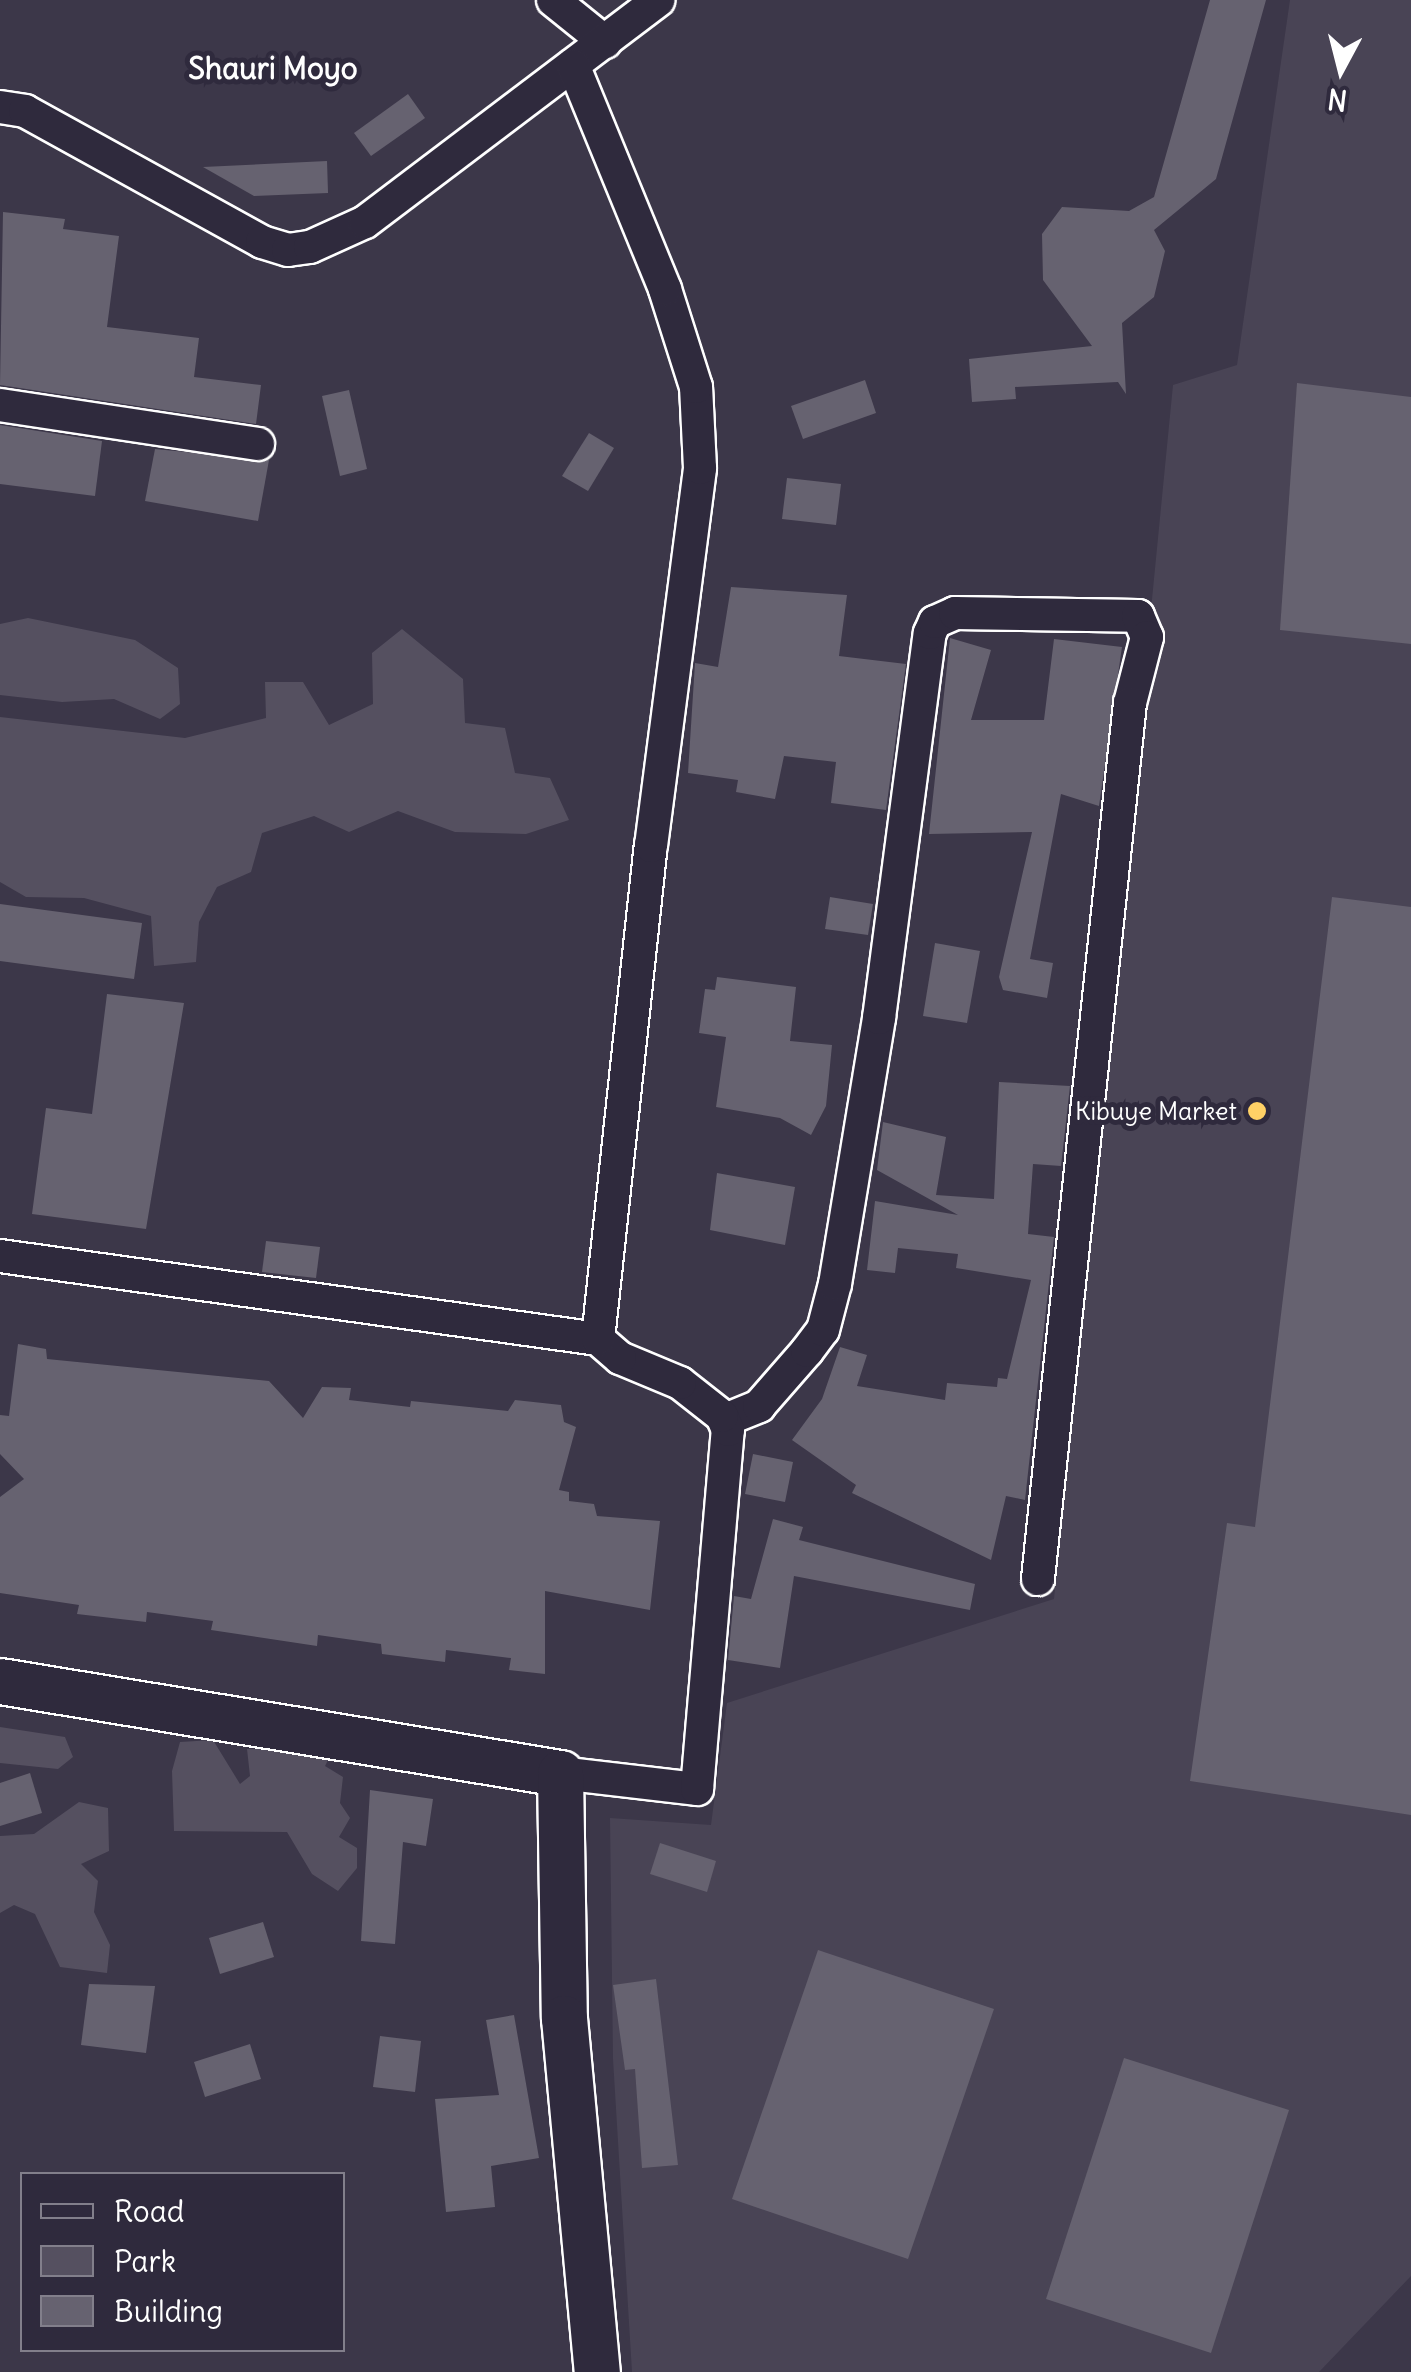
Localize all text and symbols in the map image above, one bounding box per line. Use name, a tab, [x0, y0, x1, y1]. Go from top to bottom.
north arrow	[1291, 20, 1391, 120]
district label: Shauri Moyo	[188, 50, 358, 86]
text: N	[1326, 81, 1349, 119]
place label: Kibuye Market	[1075, 1096, 1237, 1126]
marker: Kibuye Market	[1246, 1100, 1268, 1122]
legend	[20, 2172, 345, 2352]
text: Road	[114, 2192, 184, 2230]
text: Park	[114, 2242, 176, 2280]
text: Building	[114, 2292, 223, 2330]

